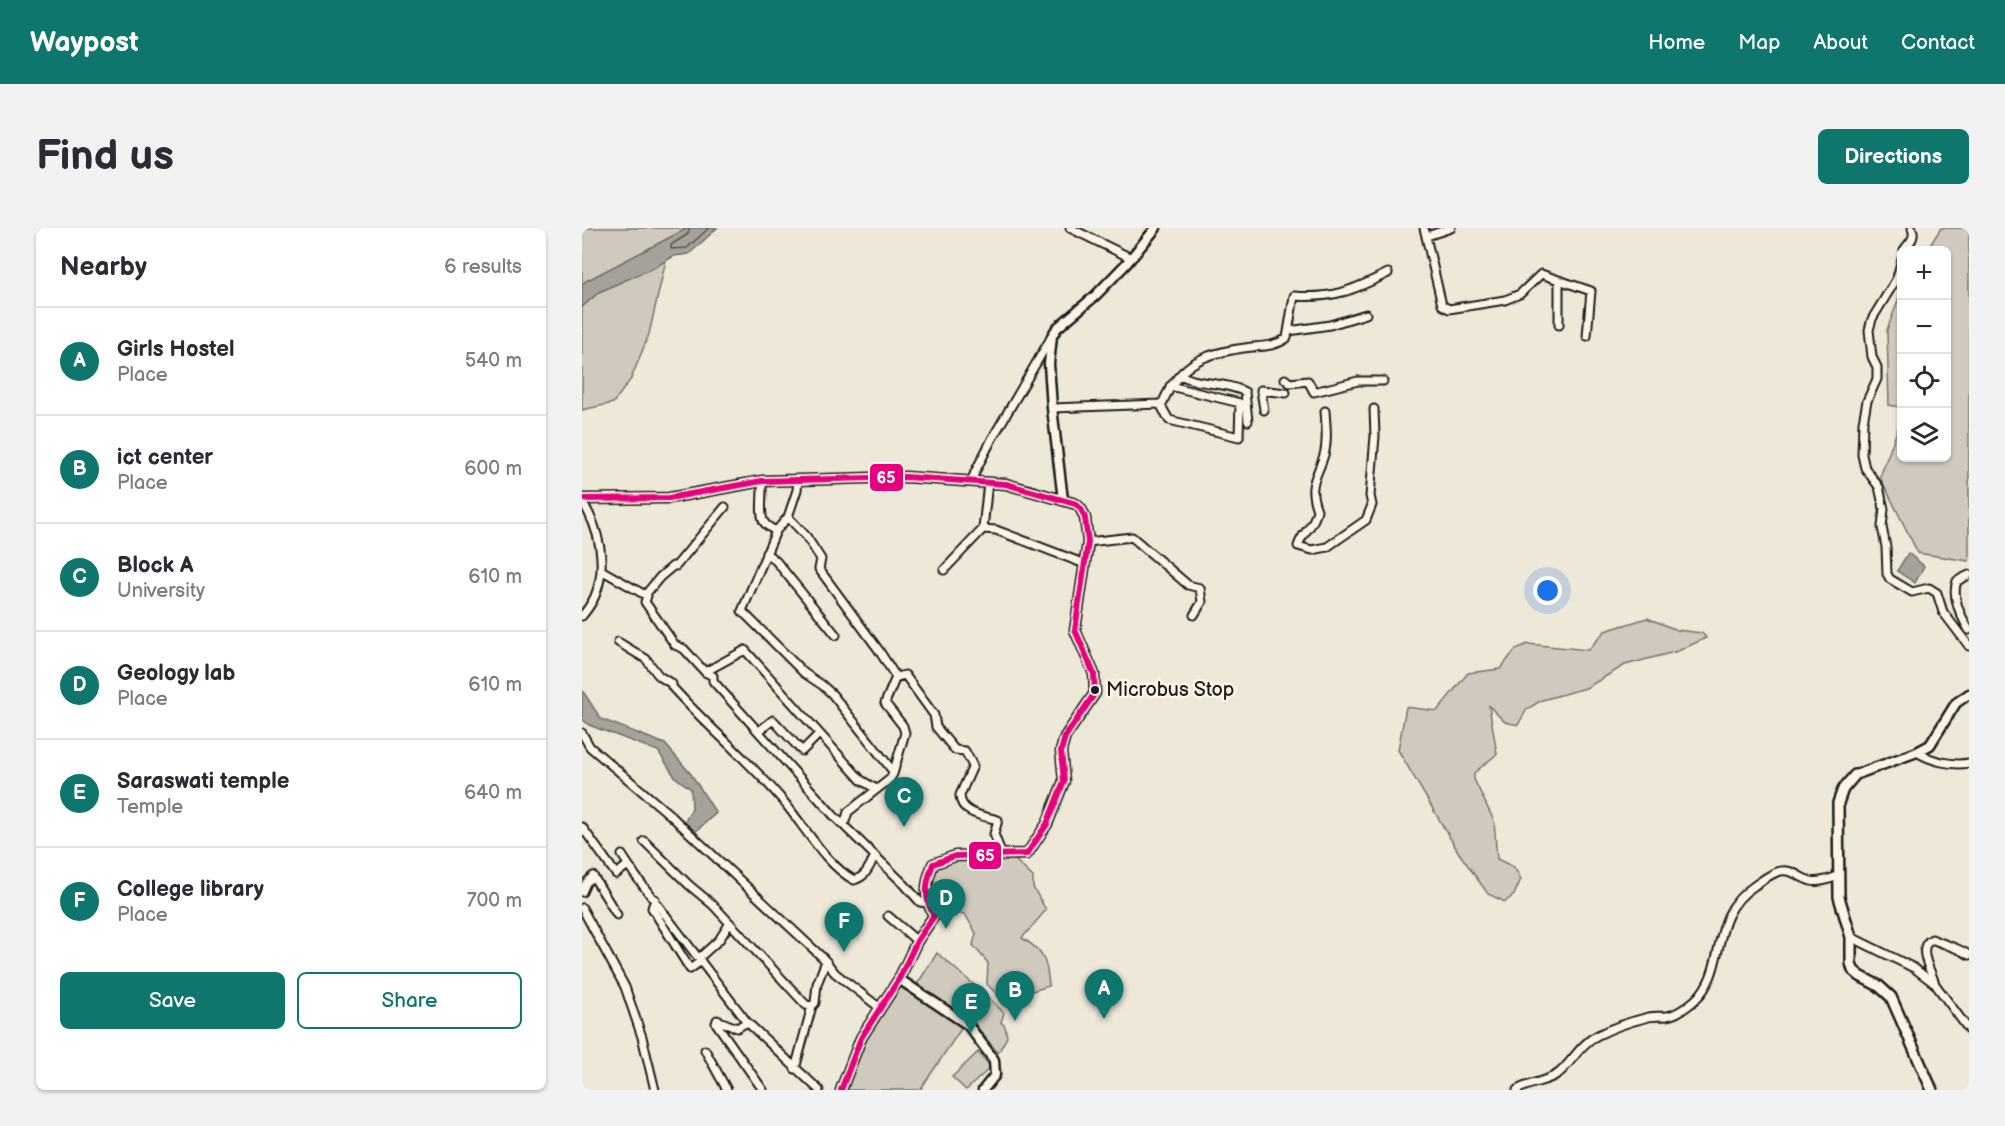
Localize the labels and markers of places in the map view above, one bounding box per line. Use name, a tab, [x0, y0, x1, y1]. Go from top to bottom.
place label: Microbus Stop	[1106, 678, 1234, 702]
marker: Microbus Stop	[1089, 684, 1101, 696]
pin: C	[884, 778, 924, 827]
pin: D	[926, 880, 966, 929]
pin: F	[824, 902, 864, 952]
pin: A	[1084, 970, 1124, 1019]
pin: B	[996, 972, 1034, 1021]
pin: E	[952, 984, 990, 1033]

